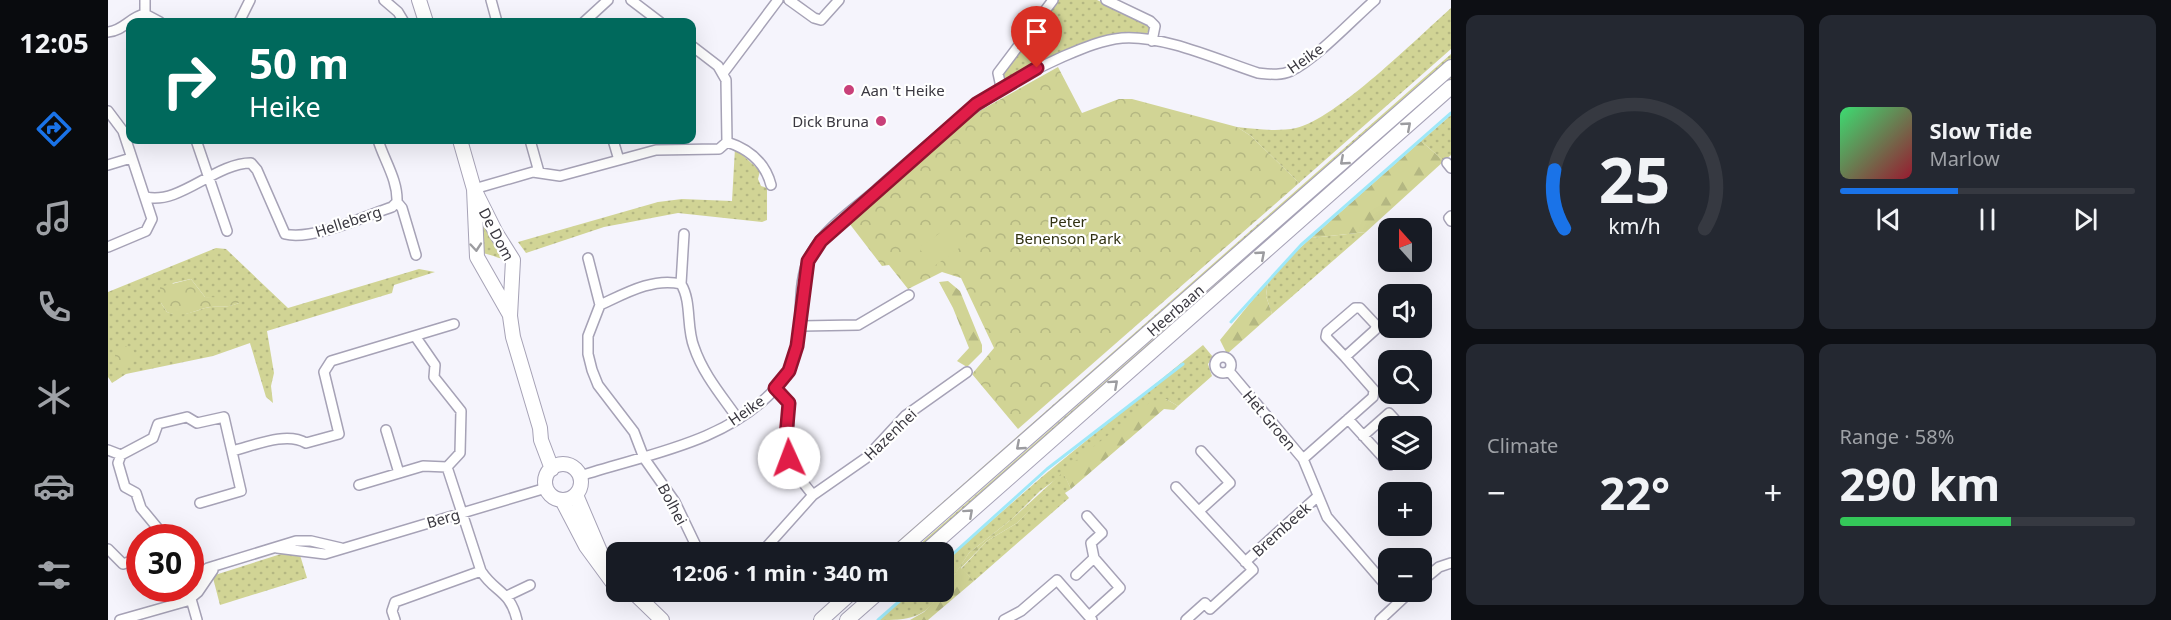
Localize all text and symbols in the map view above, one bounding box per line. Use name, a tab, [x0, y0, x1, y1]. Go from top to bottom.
pin	[1011, 6, 1062, 68]
icon: arrive	[1020, 15, 1053, 48]
text: 12:05	[19, 24, 89, 61]
text: 50 m	[249, 34, 349, 91]
street label: Heike	[1283, 38, 1327, 78]
icon: right	[150, 42, 228, 120]
place label: Aan 't Heike	[861, 80, 945, 100]
marker: Aan 't Heike	[842, 83, 856, 97]
text: Heike	[249, 88, 321, 125]
icon: directions	[33, 108, 75, 150]
place label: Dick Bruna	[792, 111, 869, 131]
marker: Dick Bruna	[874, 114, 888, 128]
text: Slow Tide	[1930, 115, 2032, 145]
one-way arrow	[1400, 122, 1411, 133]
text: 25	[1599, 136, 1670, 221]
text: Marlow	[1930, 145, 2000, 172]
one-way arrow	[1340, 154, 1351, 165]
icon: music	[33, 197, 75, 239]
street label: Helleberg	[312, 201, 384, 241]
icon: previous	[1872, 203, 1905, 236]
icon: pause	[1971, 203, 2004, 236]
icon: next	[2069, 203, 2102, 236]
street label: De Dom	[475, 204, 519, 264]
park label: Peter Benenson Park	[1015, 211, 1121, 248]
text: km/h	[1608, 211, 1661, 240]
north arrow	[1378, 218, 1432, 272]
map controls	[1378, 218, 1432, 602]
one-way arrow	[469, 242, 482, 251]
one-way arrow	[1254, 251, 1264, 262]
street label: Heerbaan	[1142, 280, 1208, 340]
button: sound	[1378, 284, 1432, 338]
icon: phone	[33, 286, 75, 328]
button: search	[1378, 350, 1432, 404]
icon: climate	[33, 376, 75, 418]
one-way arrow	[1108, 380, 1118, 391]
street label: Het Groen	[1239, 386, 1301, 454]
street label: Heike	[724, 390, 768, 430]
street label: Hazenhei	[859, 404, 921, 464]
button: layers	[1378, 416, 1432, 470]
text: Range · 58%	[1840, 423, 1954, 450]
position arrow	[757, 426, 821, 490]
text: Climate	[1487, 432, 1558, 459]
one-way arrow	[1016, 439, 1027, 450]
text: 290 km	[1840, 453, 2000, 514]
text: 22°	[1599, 462, 1670, 523]
icon: car	[33, 465, 75, 507]
text: −	[1487, 470, 1506, 515]
text: +	[1764, 470, 1783, 515]
street label: Bolhei	[654, 480, 692, 528]
button: +	[1378, 482, 1432, 536]
street label: Brembeek	[1247, 497, 1315, 561]
street label: Berg	[424, 504, 462, 532]
one-way arrow	[962, 509, 973, 520]
speed limit sign: 30	[126, 524, 204, 602]
button: −	[1378, 548, 1432, 602]
icon: filters	[33, 554, 75, 596]
text: 12:06 · 1 min · 340 m	[671, 557, 889, 587]

